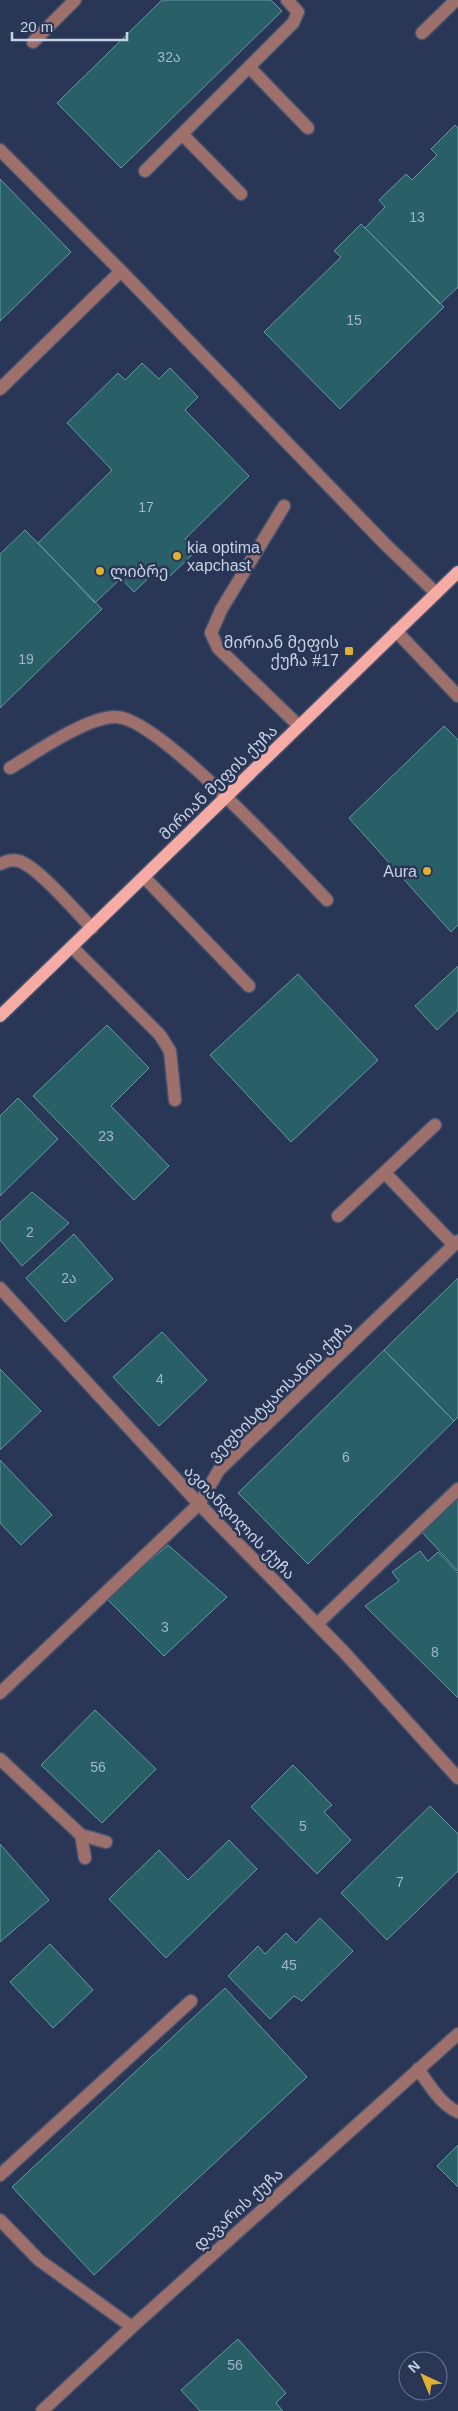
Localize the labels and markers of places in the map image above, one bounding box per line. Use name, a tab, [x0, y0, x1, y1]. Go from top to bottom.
place label: kia optima xapchast	[187, 539, 260, 574]
marker: kia optima xapchast	[171, 550, 183, 562]
place label: ლიბრე	[110, 563, 168, 582]
marker: ლიბრე	[94, 565, 106, 577]
place label: მირიან მეფის ქუჩა #17	[224, 634, 339, 670]
marker: მირიან მეფის ქუჩა #17	[343, 645, 355, 657]
place label: Aura	[383, 863, 417, 880]
marker: Aura	[421, 865, 433, 877]

